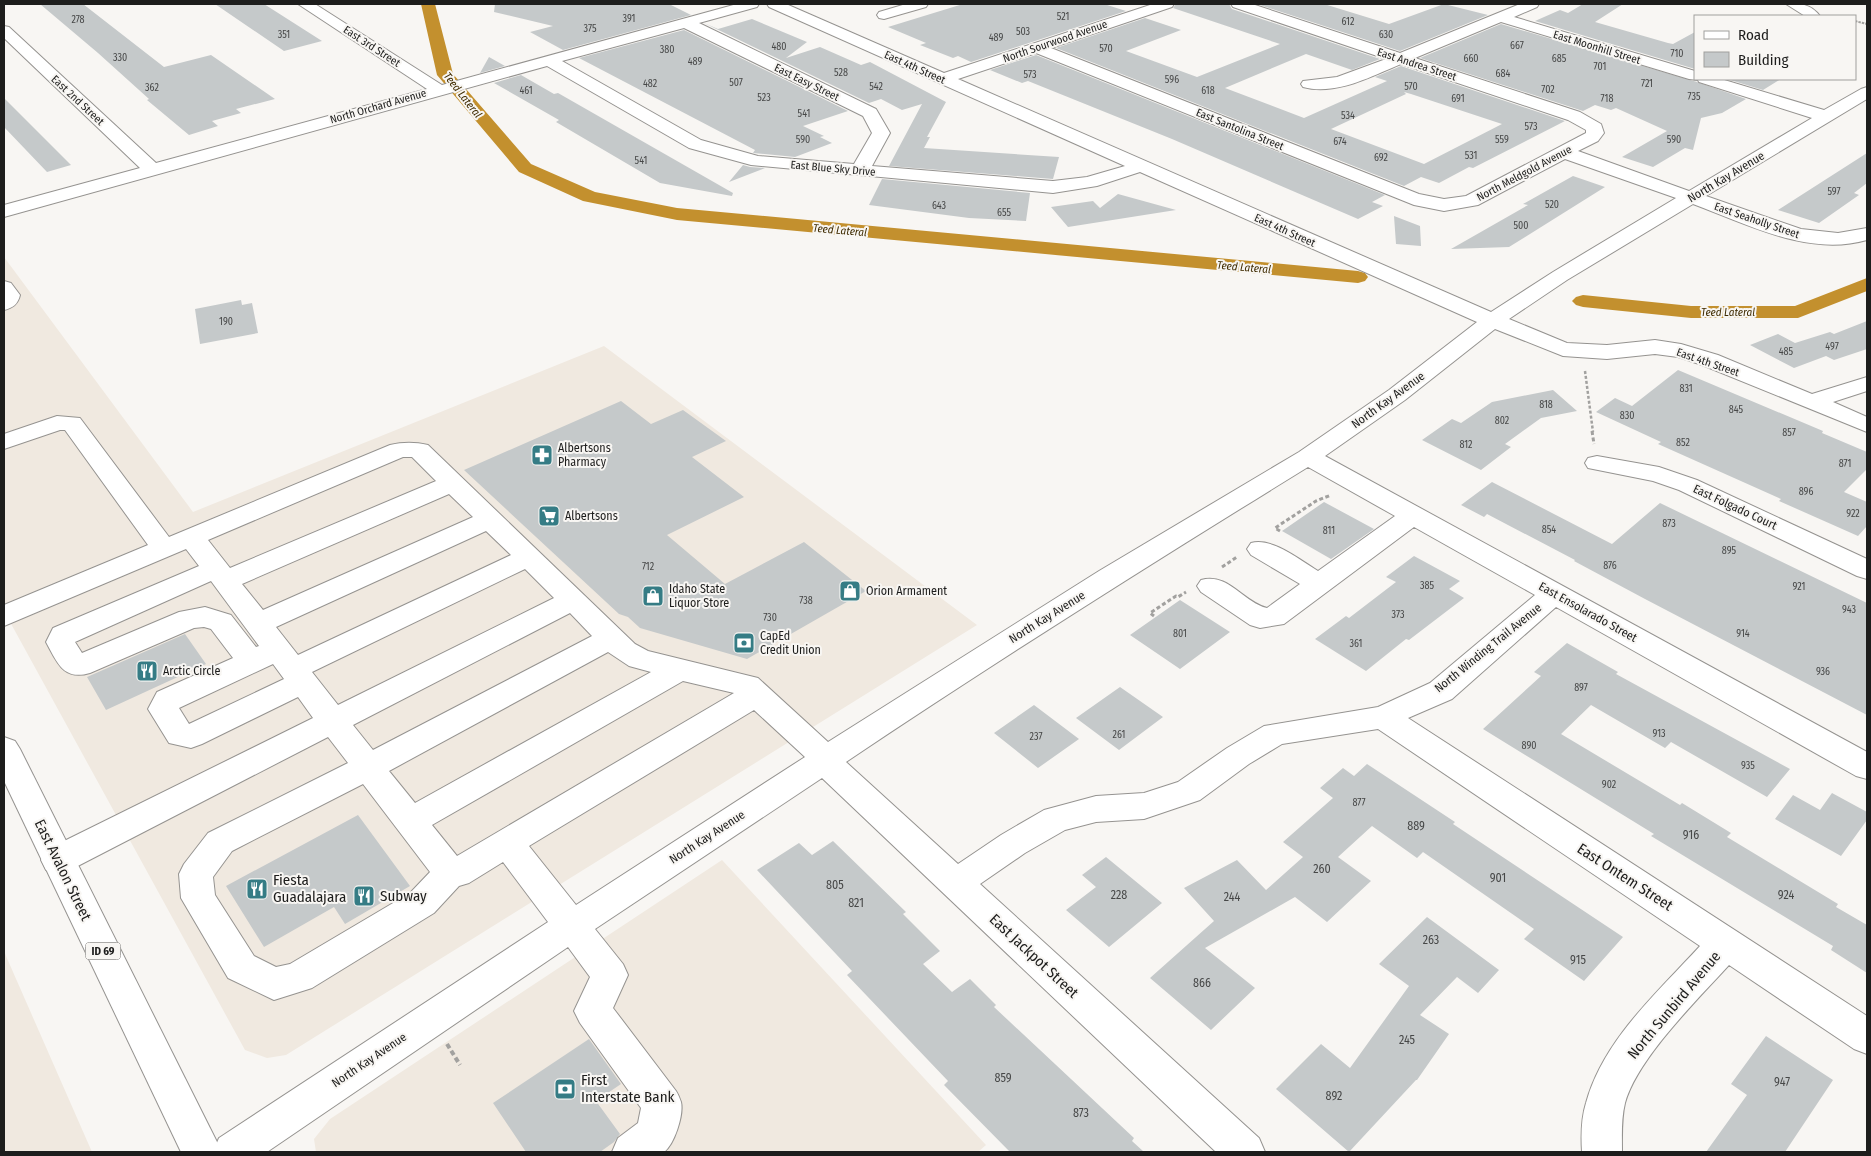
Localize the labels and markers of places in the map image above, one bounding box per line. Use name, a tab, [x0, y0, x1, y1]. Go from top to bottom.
place label: Albertsons Pharmacy	[558, 441, 611, 469]
pharmacy icon: Albertsons Pharmacy	[530, 443, 554, 467]
supermarket icon: Albertsons	[537, 504, 561, 528]
place label: Albertsons	[565, 509, 618, 523]
shop icon: Orion Armament	[838, 579, 862, 603]
place label: Idaho State Liquor Store	[669, 582, 729, 610]
shop icon: Idaho State Liquor Store	[641, 584, 665, 608]
place label: Orion Armament	[866, 584, 947, 598]
place label: CapEd Credit Union	[760, 629, 821, 657]
bank icon: CapEd Credit Union	[732, 631, 756, 655]
restaurant icon: Arctic Circle	[135, 659, 159, 683]
place label: Arctic Circle	[163, 664, 220, 678]
place label: Fiesta Guadalajara	[273, 871, 346, 906]
restaurant icon: Fiesta Guadalajara	[245, 877, 269, 901]
restaurant icon: Subway	[352, 884, 376, 908]
place label: Subway	[380, 887, 427, 905]
place label: First Interstate Bank	[581, 1071, 675, 1106]
bank icon: First Interstate Bank	[553, 1077, 577, 1101]

